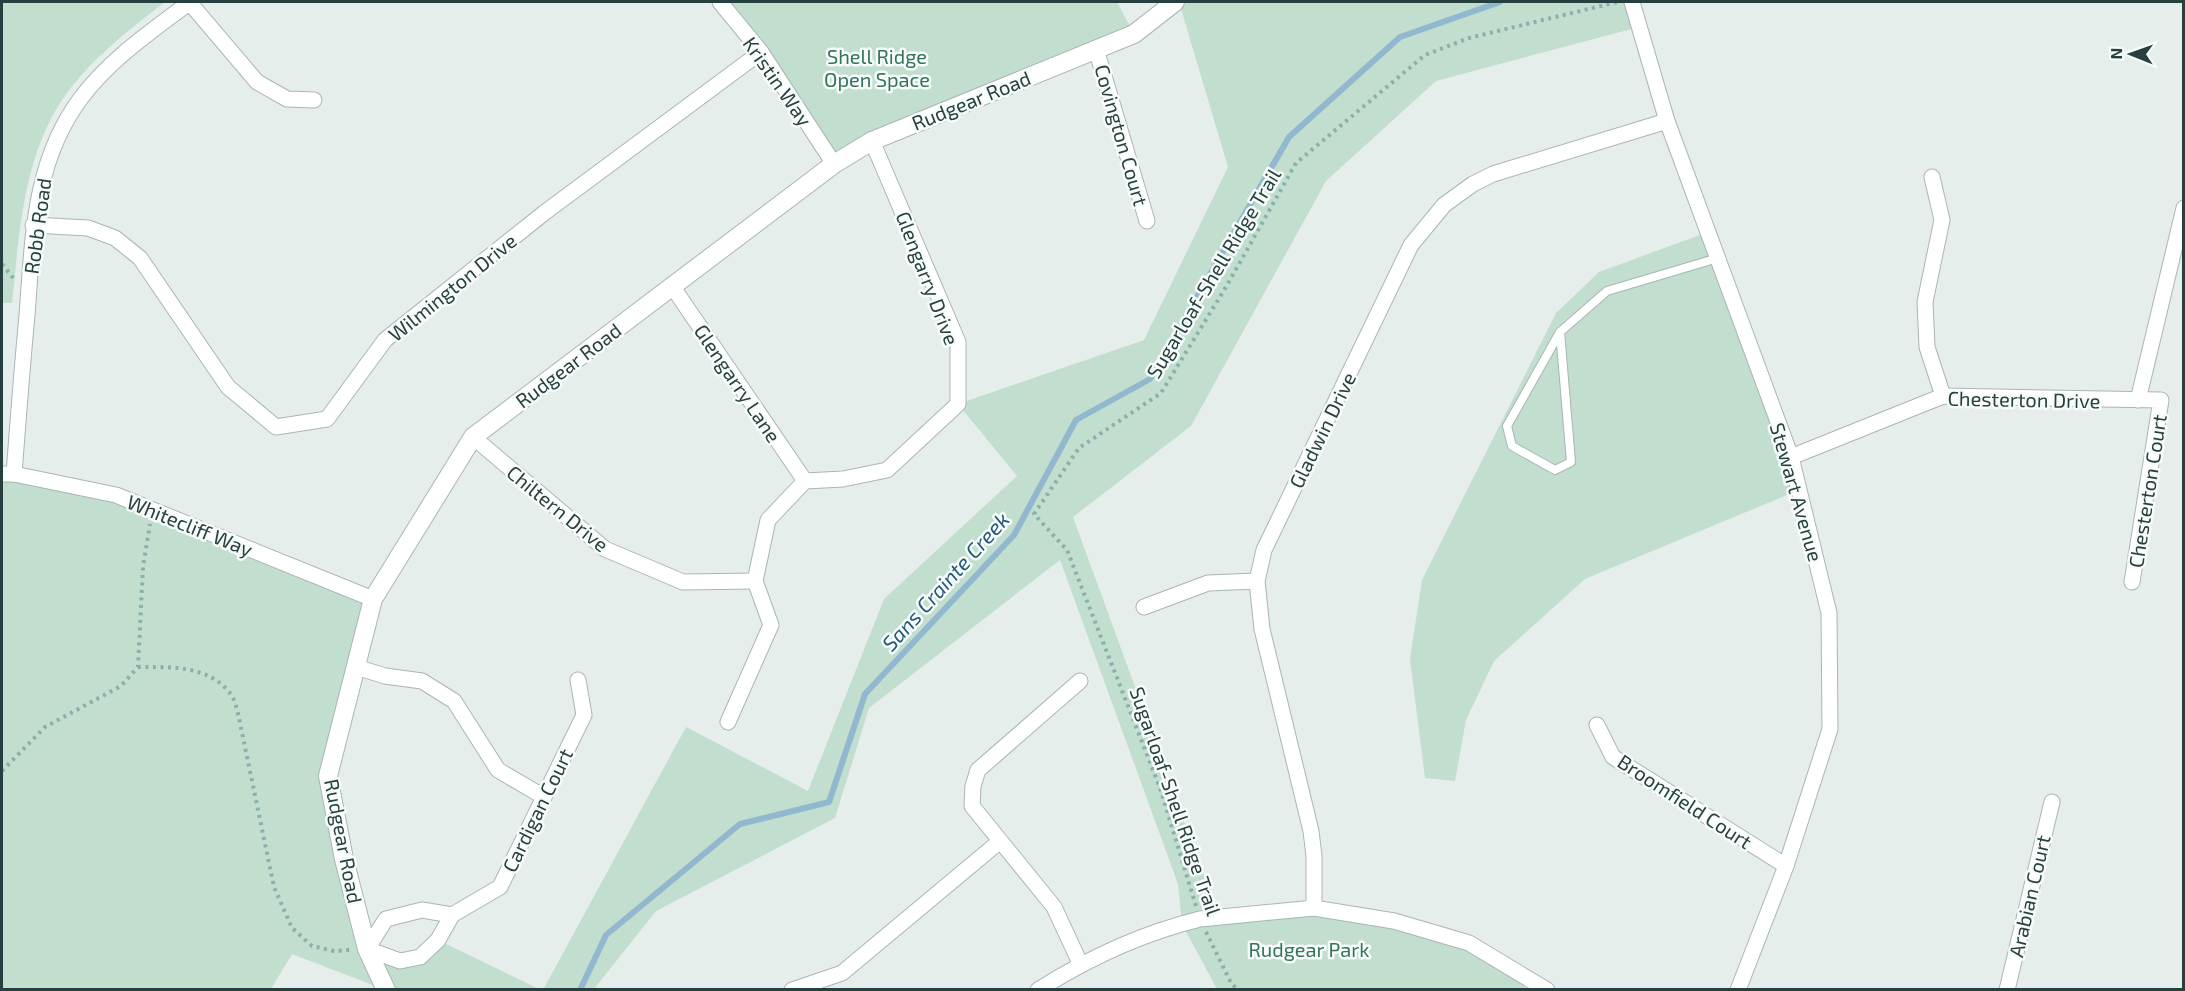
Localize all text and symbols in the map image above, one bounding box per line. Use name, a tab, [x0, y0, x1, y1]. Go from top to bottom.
north arrow	[2101, 24, 2161, 84]
street label: Kristin Way	[738, 32, 818, 131]
park label: Shell Ridge Open Space	[824, 44, 930, 91]
text: N	[2106, 48, 2125, 60]
street label: Covington Court	[1090, 62, 1154, 209]
street label: Rudgear Road	[908, 65, 1034, 135]
street label: Sugarloaf-Shell Ridge Trail	[1141, 164, 1285, 382]
street label: Robb Road	[18, 176, 56, 276]
street label: Glengarry Drive	[892, 208, 964, 348]
street label: Wilmington Drive	[383, 228, 521, 346]
street label: Rudgear Road	[510, 317, 626, 413]
street label: Glengarry Lane	[690, 319, 786, 447]
street label: Gladwin Drive	[1284, 368, 1360, 492]
street label: Chesterton Drive	[1947, 386, 2101, 412]
street label: Chesterton Court	[2123, 412, 2171, 570]
street label: Stewart Avenue	[1766, 420, 1828, 564]
street label: Chiltern Drive	[502, 460, 614, 556]
street label: Whitecliff Way	[124, 489, 257, 561]
water label: Sans Crainte Creek	[876, 506, 1014, 656]
street label: Sugarloaf-Shell Ridge Trail	[1126, 683, 1226, 919]
street label: Cardigan Court	[497, 744, 577, 876]
street label: Broomfield Court	[1614, 749, 1757, 853]
street label: Rudgear Road	[320, 777, 368, 905]
street label: Arabian Court	[2003, 832, 2055, 959]
park label: Rudgear Park	[1249, 937, 1369, 961]

